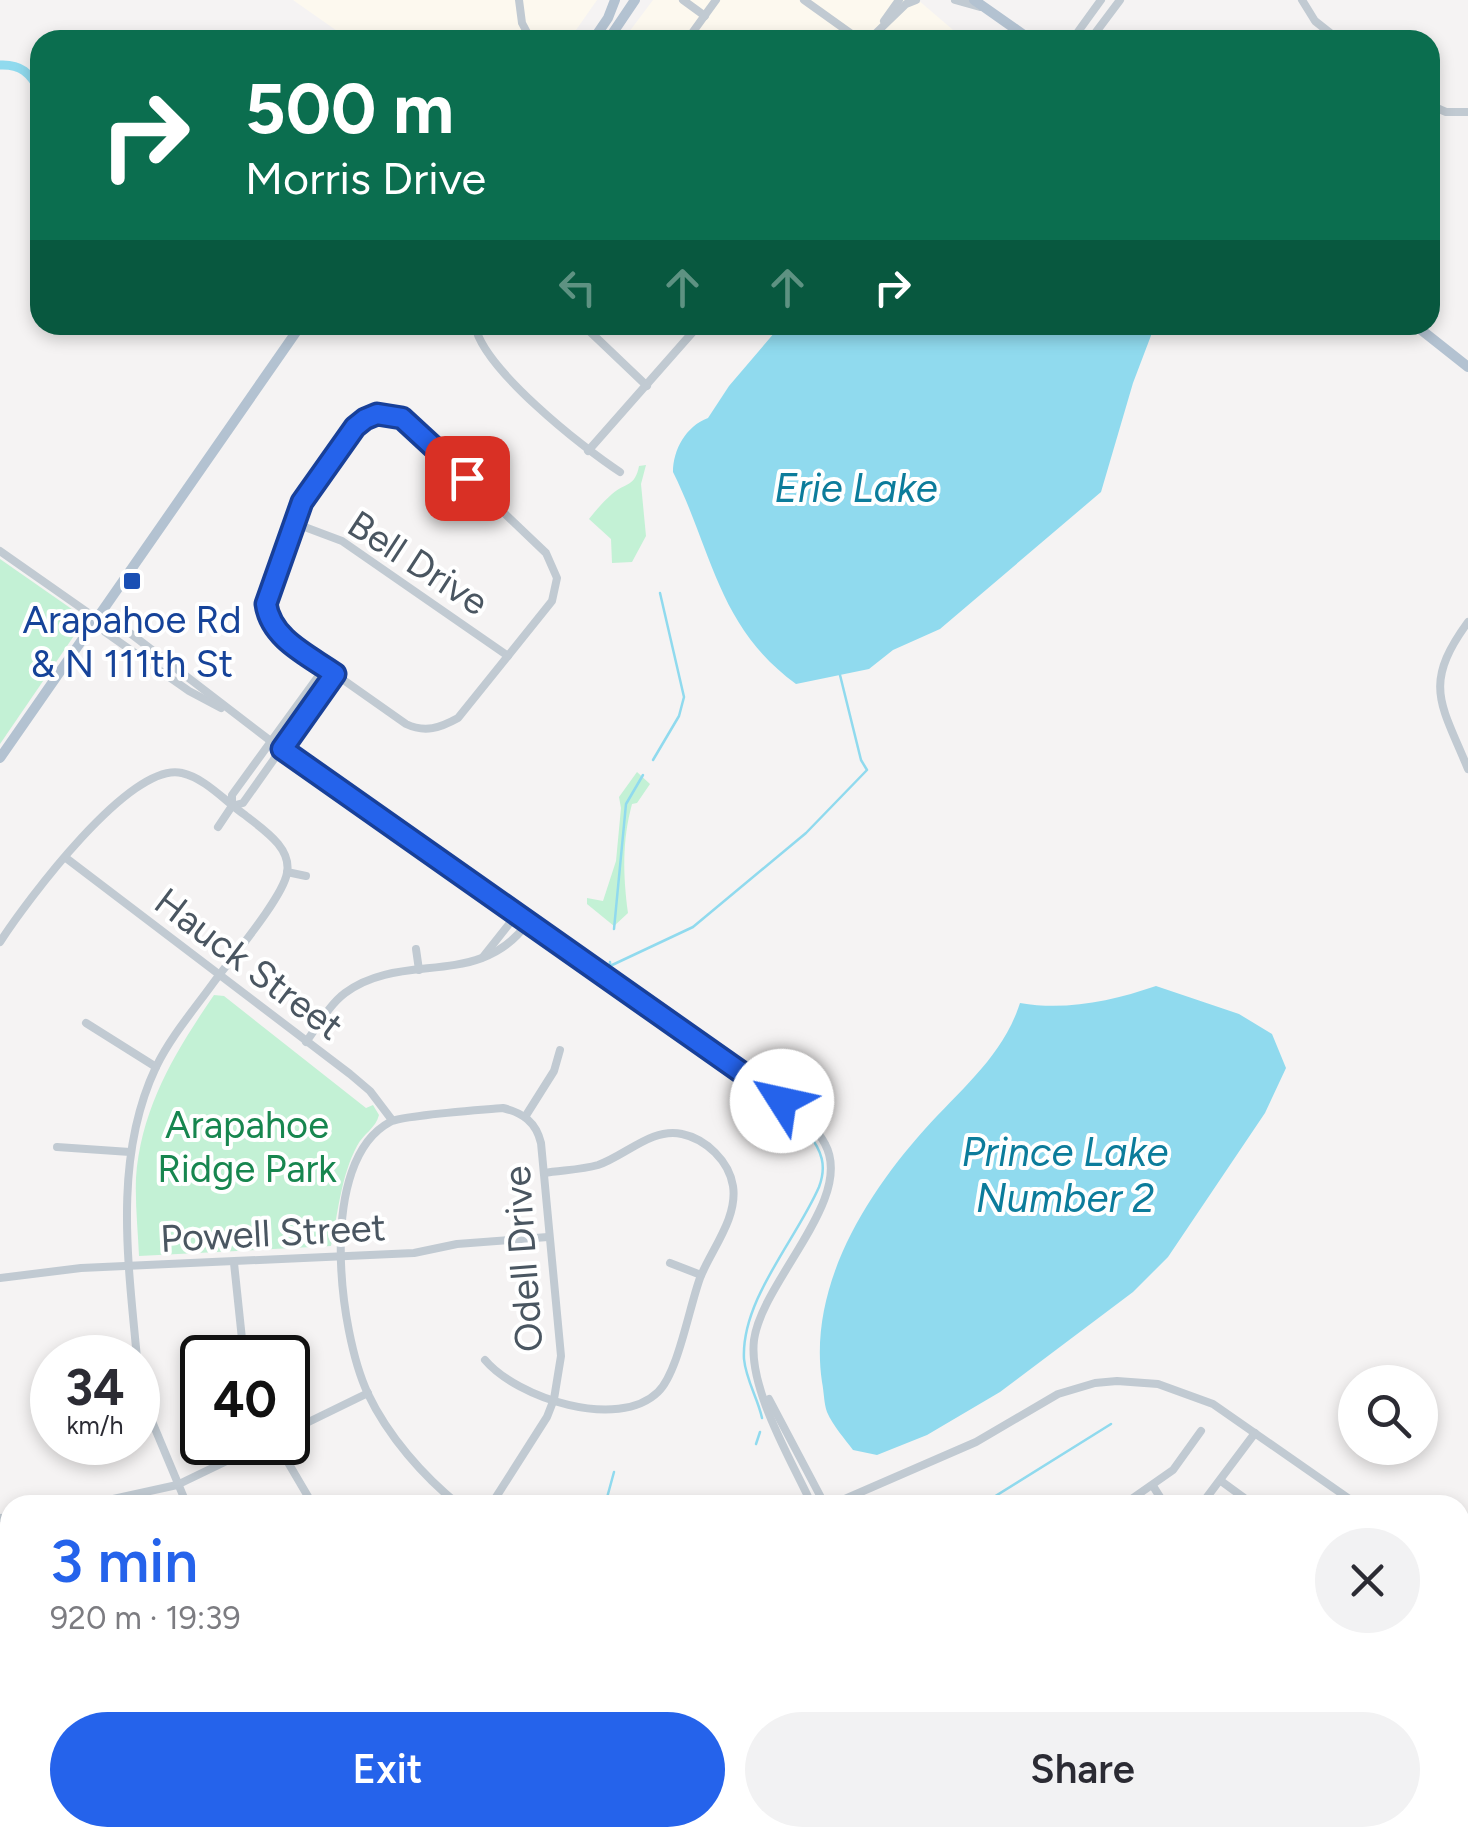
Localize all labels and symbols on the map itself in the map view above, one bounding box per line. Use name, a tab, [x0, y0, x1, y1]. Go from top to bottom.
pin	[425, 436, 510, 521]
water label: Erie Lake	[774, 464, 938, 512]
street label: Bell Drive	[339, 501, 497, 625]
marker: Arapahoe Rd & N 111th St	[121, 570, 143, 592]
place label: Arapahoe Rd & N 111th St	[22, 597, 242, 687]
street label: Hauck Street	[146, 878, 352, 1050]
position arrow	[730, 1049, 834, 1153]
park label: Arapahoe Ridge Park	[157, 1102, 337, 1192]
water label: Prince Lake Number 2	[962, 1128, 1169, 1222]
street label: Odell Drive	[494, 1164, 552, 1354]
street label: Powell Street	[159, 1204, 387, 1262]
speed limit sign: 40	[180, 1335, 310, 1465]

